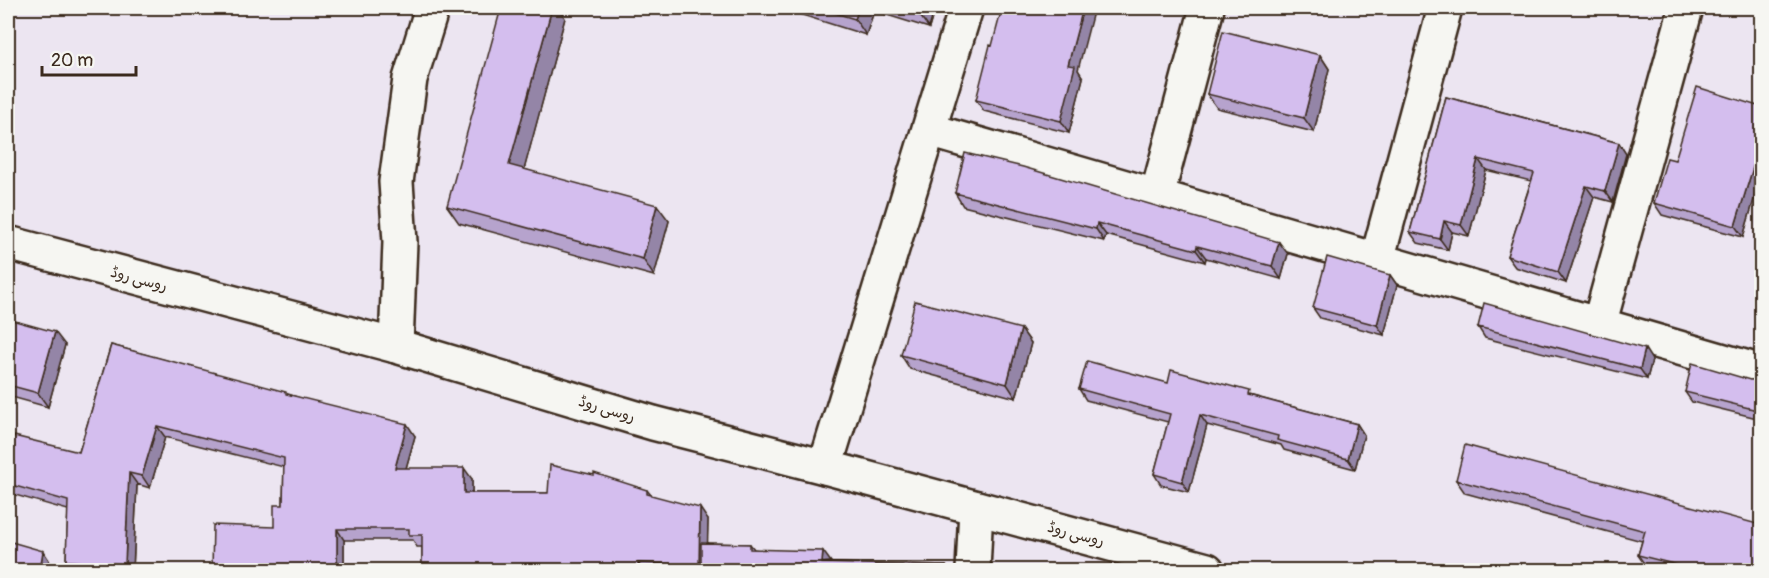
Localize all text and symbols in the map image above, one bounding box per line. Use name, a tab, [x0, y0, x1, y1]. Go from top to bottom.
scale bar	[42, 39, 136, 77]
text: 20 m	[51, 49, 93, 72]
street label: روسی روڈ	[108, 263, 169, 296]
street label: روسی روڈ	[576, 392, 637, 427]
street label: روسی روڈ	[1045, 518, 1106, 551]

